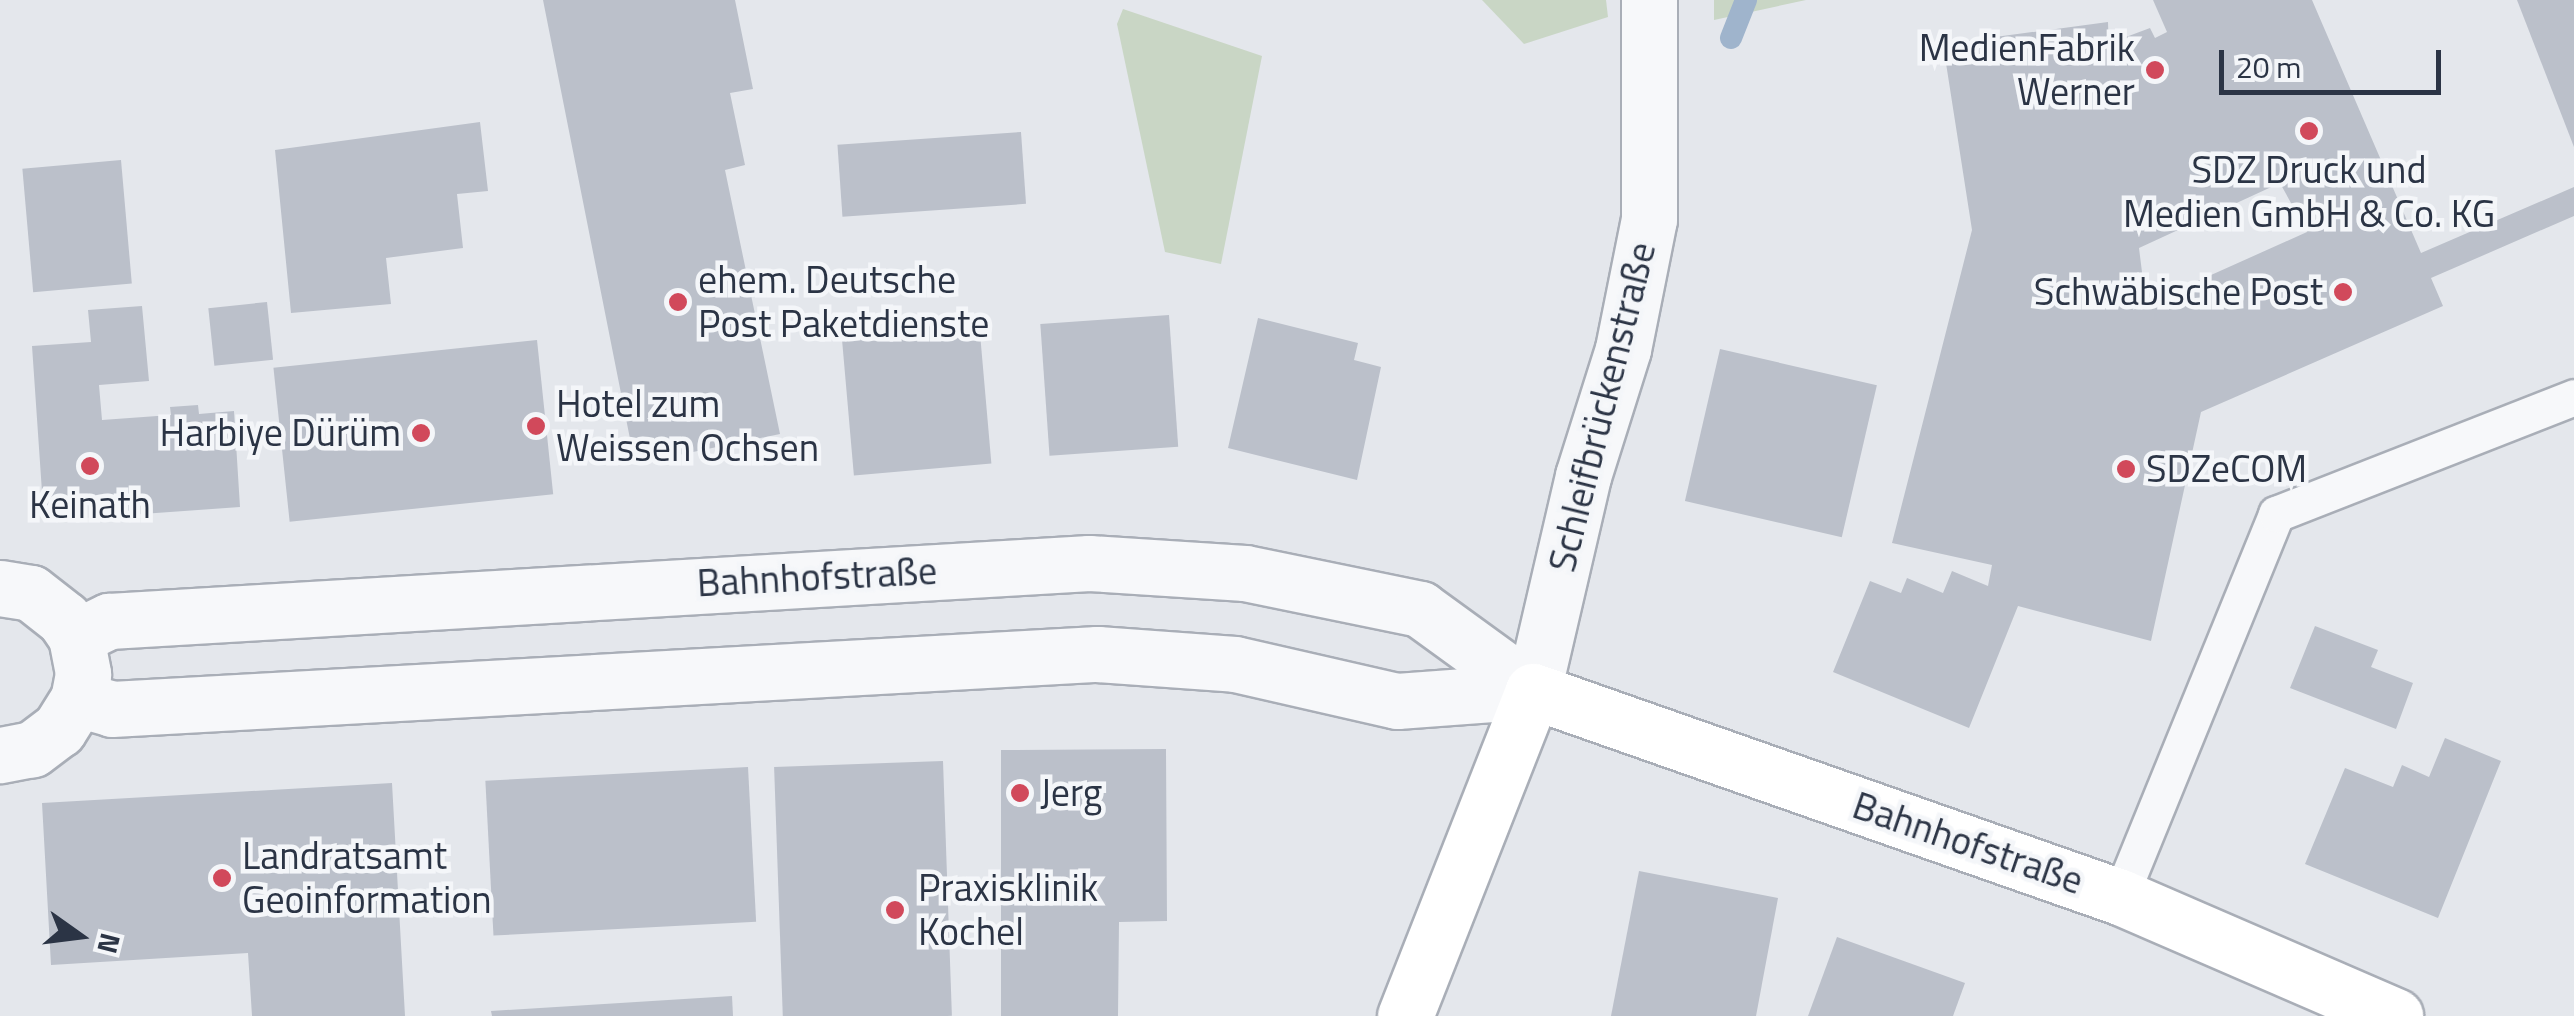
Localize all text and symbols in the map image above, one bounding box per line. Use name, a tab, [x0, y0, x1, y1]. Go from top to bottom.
place label: MedienFabrik Werner	[1919, 25, 2135, 114]
scale bar	[2224, 30, 2446, 92]
text: 20 m	[2236, 44, 2301, 90]
marker: MedienFabrik Werner	[2144, 59, 2166, 81]
marker: SDZ Druck und Medien GmbH & Co. KG	[2298, 120, 2320, 142]
place label: SDZ Druck und Medien GmbH & Co. KG	[2123, 147, 2495, 236]
street label: Schleifbrückenstraße	[1539, 238, 1665, 576]
place label: ehem. Deutsche Post Paketdienste	[698, 257, 990, 346]
place label: Schwäbische Post	[2034, 269, 2323, 315]
marker: Schwäbische Post	[2332, 281, 2354, 303]
marker: ehem. Deutsche Post Paketdienste	[667, 291, 689, 313]
place label: Hotel zum Weissen Ochsen	[556, 381, 819, 470]
place label: Harbiye Dürüm	[160, 410, 401, 456]
marker: Hotel zum Weissen Ochsen	[525, 415, 547, 437]
marker: Harbiye Dürüm	[410, 422, 432, 444]
place label: SDZeCOM	[2146, 446, 2307, 492]
marker: Keinath	[79, 455, 101, 477]
marker: SDZeCOM	[2115, 458, 2137, 480]
place label: Keinath	[29, 482, 151, 528]
street label: Bahnhofstraße	[696, 548, 938, 606]
place label: Jerg	[1040, 770, 1102, 816]
marker: Jerg	[1009, 782, 1031, 804]
street label: Bahnhofstraße	[1847, 782, 2089, 904]
place label: Landratsamt Geoinformation	[242, 833, 492, 922]
place label: Praxisklinik Kochel	[918, 865, 1098, 954]
marker: Landratsamt Geoinformation	[211, 867, 233, 889]
north arrow	[30, 886, 130, 986]
marker: Praxisklinik Kochel	[882, 897, 908, 923]
text: N	[86, 929, 133, 958]

